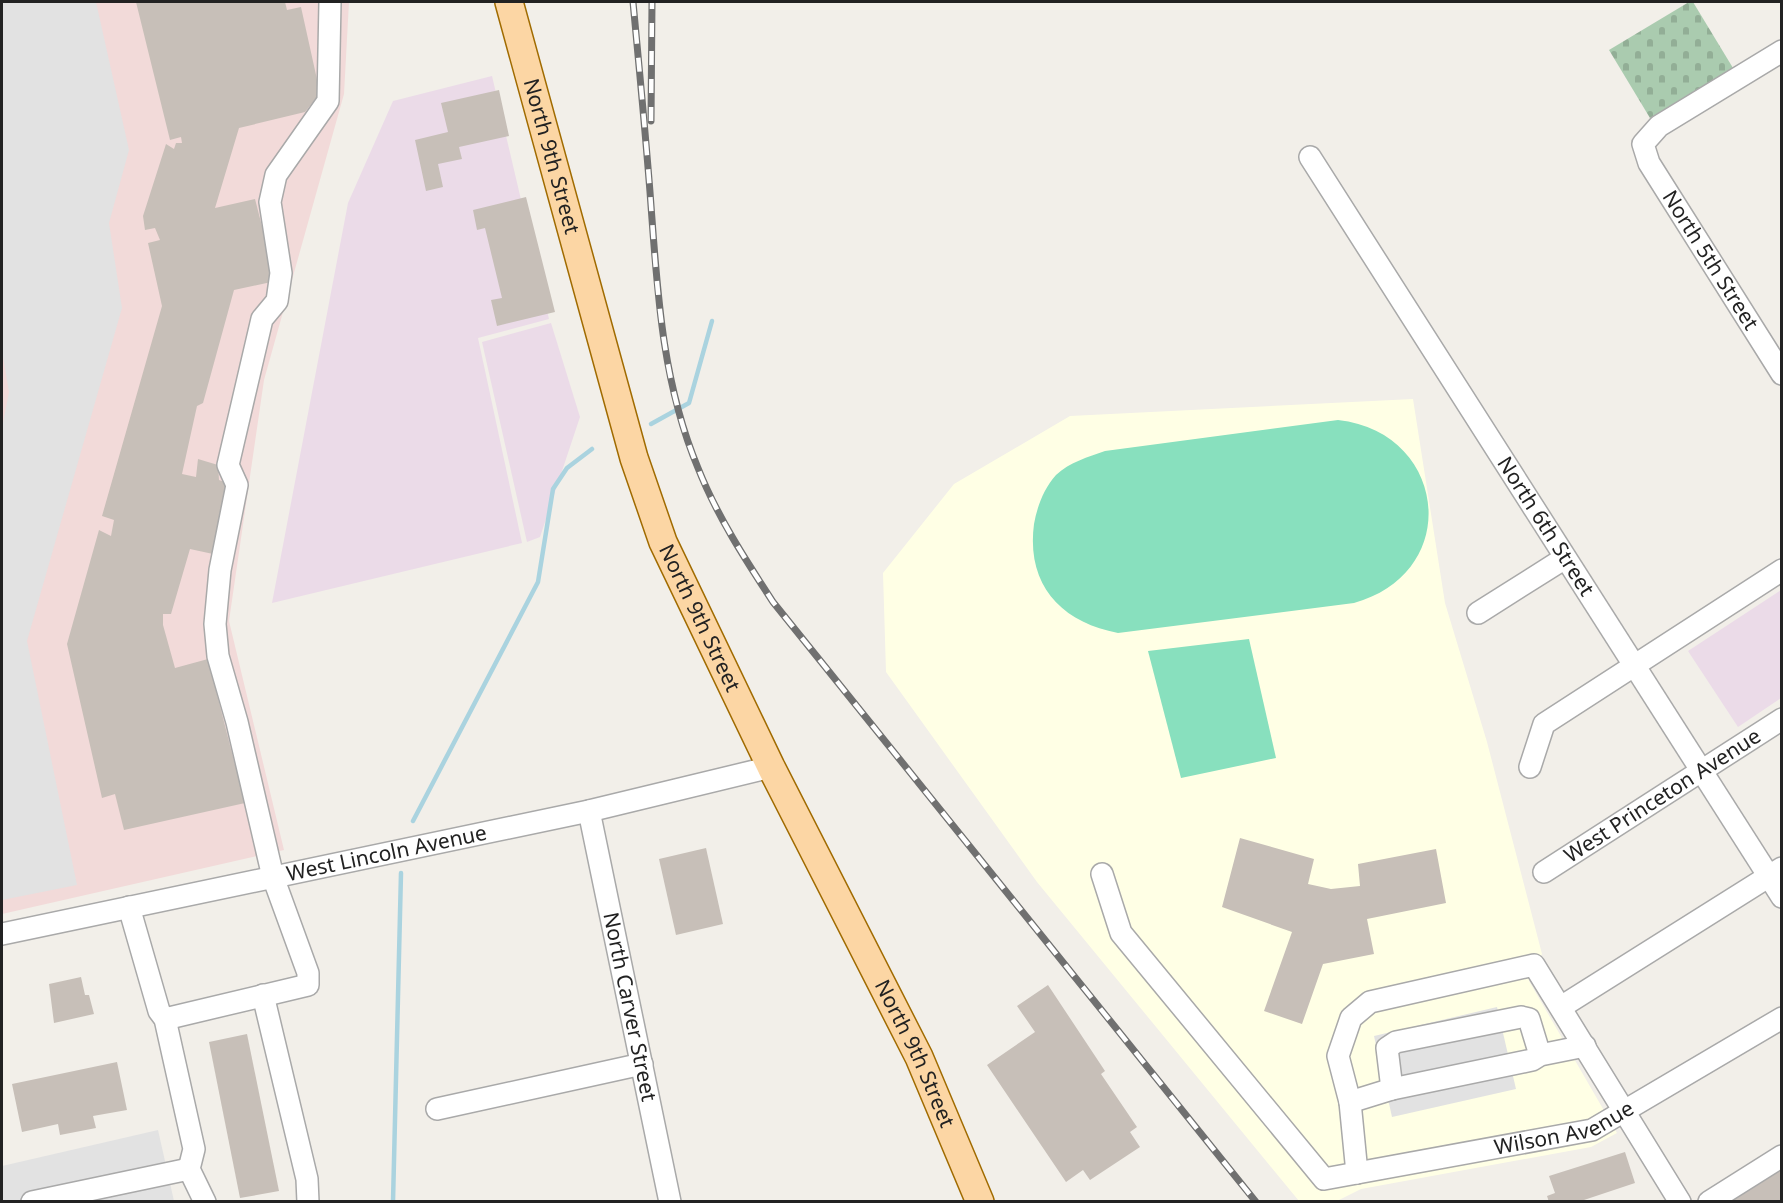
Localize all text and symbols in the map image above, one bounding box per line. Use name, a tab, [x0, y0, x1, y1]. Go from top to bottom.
street label: North 9th Street	[518, 75, 587, 237]
street label: North 5th Street	[1657, 184, 1766, 335]
street label: North 6th Street	[1492, 451, 1601, 601]
street label: North 9th Street	[653, 539, 748, 696]
street label: West Princeton Avenue	[1558, 721, 1766, 868]
street label: West Lincoln Avenue	[284, 818, 489, 887]
street label: North Carver Street	[597, 910, 664, 1104]
street label: North 9th Street	[869, 975, 962, 1132]
street label: Wilson Avenue	[1492, 1094, 1639, 1161]

